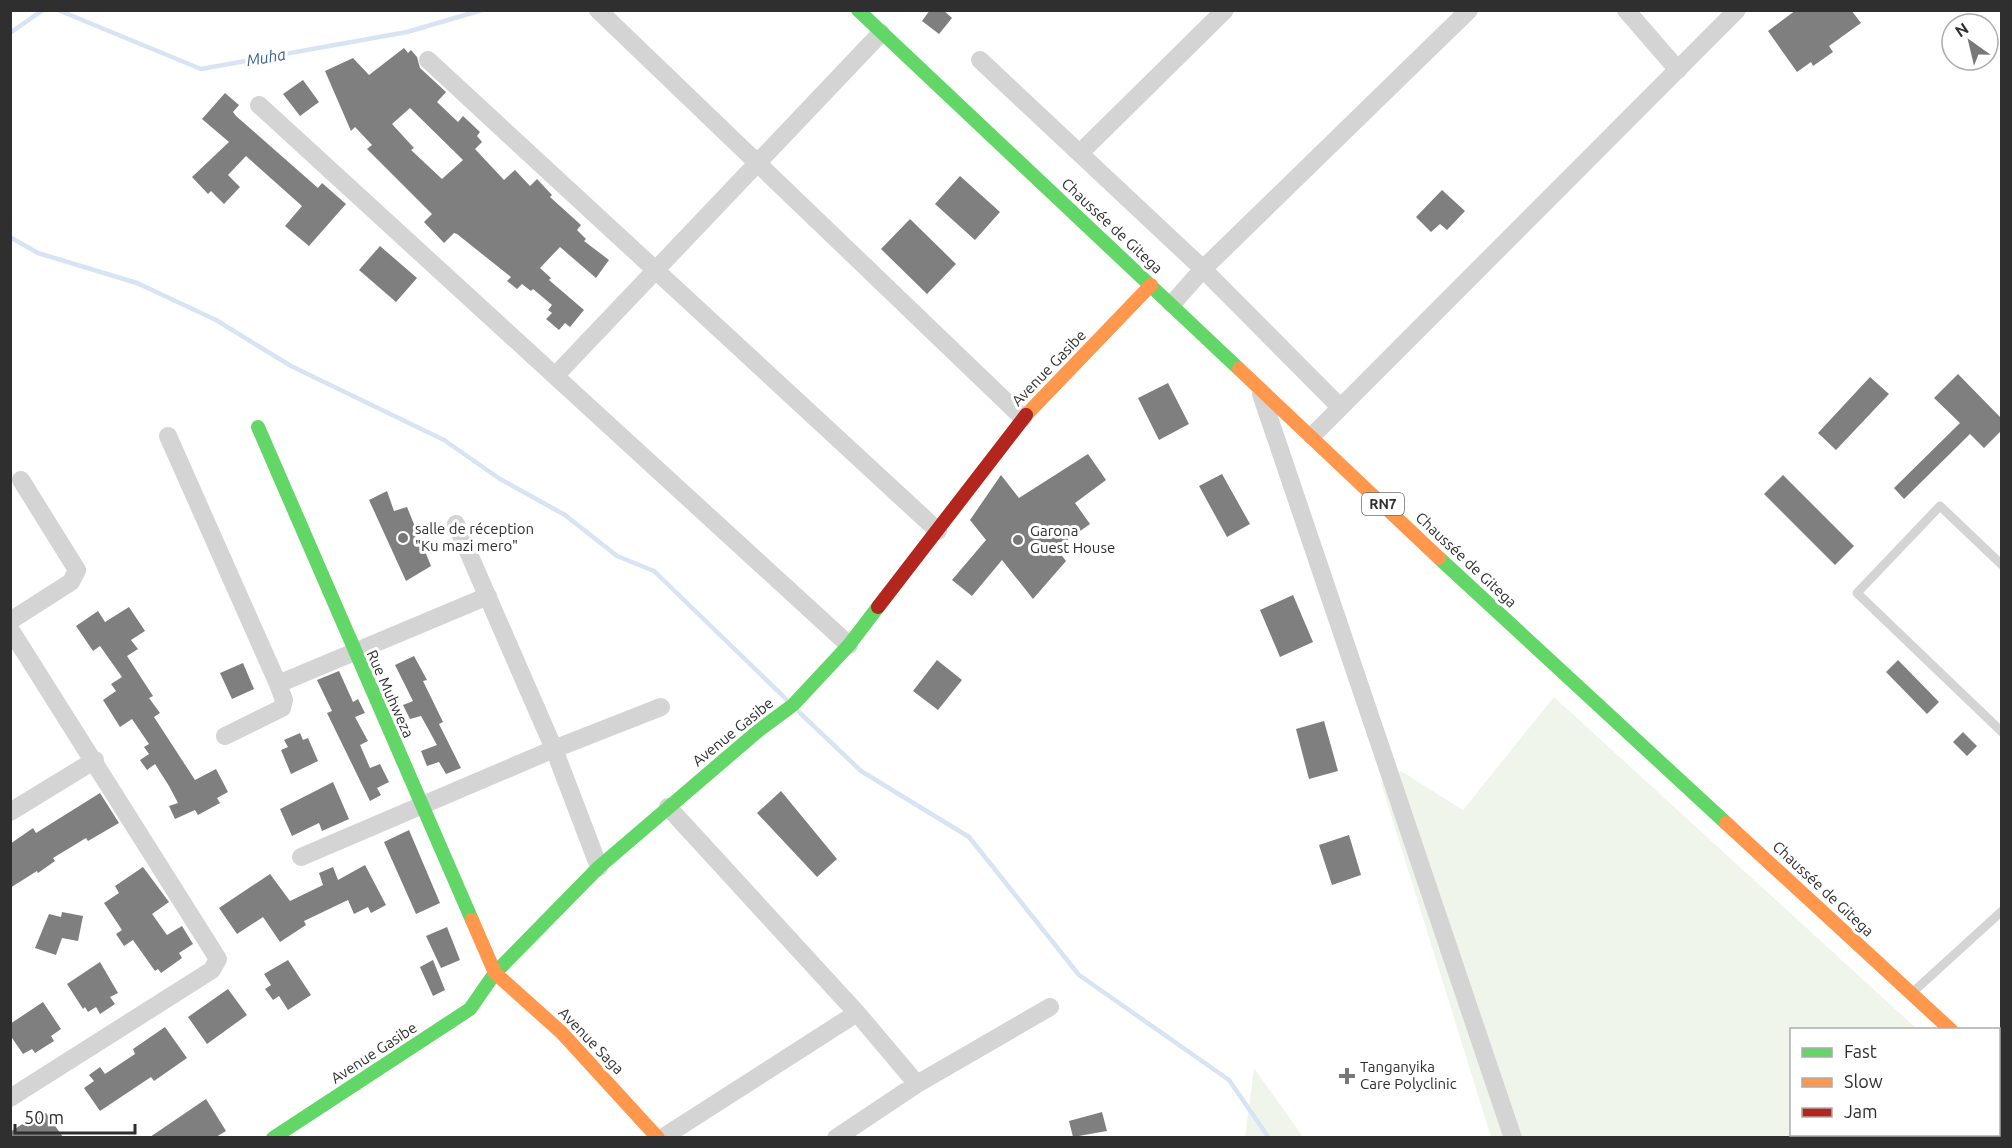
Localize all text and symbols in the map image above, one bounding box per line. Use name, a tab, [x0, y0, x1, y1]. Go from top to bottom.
north arrow	[1940, 12, 2000, 72]
text: N	[1952, 19, 1972, 40]
water label: Muha	[245, 45, 287, 69]
street label: Chaussée de Gitega	[1058, 175, 1166, 277]
street label: Avenue Gasibe	[1008, 326, 1089, 409]
road number: RN7	[1362, 493, 1404, 515]
street label: Chaussée de Gitega	[1412, 509, 1520, 611]
place label: salle de réception "Ku mazi mero"	[415, 520, 534, 554]
place label: Garona Guest House	[1030, 522, 1115, 556]
marker: salle de réception "Ku mazi mero"	[396, 531, 410, 545]
marker: Garona Guest House	[1011, 533, 1025, 547]
street label: Rue Muhweza	[364, 647, 417, 740]
street label: Avenue Gasibe	[689, 694, 776, 769]
street label: Chaussée de Gitega	[1769, 838, 1877, 940]
street label: Avenue Saga	[555, 1004, 627, 1077]
street label: Avenue Gasibe	[328, 1019, 420, 1087]
legend	[1790, 1028, 2000, 1136]
text: Fast	[1844, 1041, 1877, 1061]
place label: Tanganyika Care Polyclinic	[1360, 1058, 1457, 1092]
marker: Tanganyika Care Polyclinic	[1338, 1067, 1356, 1085]
text: Slow	[1844, 1071, 1883, 1091]
scale bar	[15, 1097, 135, 1135]
text: Jam	[1844, 1101, 1878, 1121]
text: 50 m	[24, 1107, 64, 1127]

